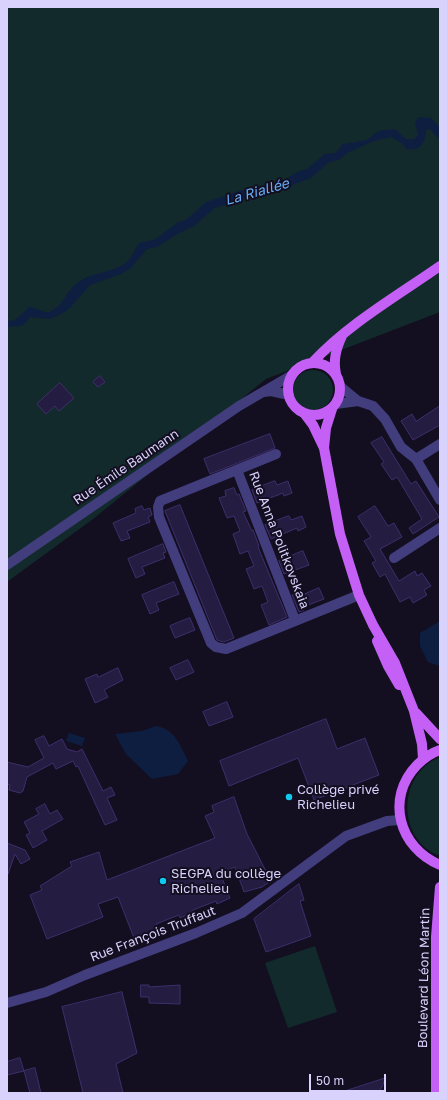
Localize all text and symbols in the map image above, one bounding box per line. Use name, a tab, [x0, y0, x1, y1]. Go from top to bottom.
water label: La Riallée	[223, 175, 291, 209]
street label: Rue Émile Baumann	[70, 426, 182, 508]
street label: Rue Anna Politkovskaia	[246, 469, 312, 611]
place label: Collège privé Richelieu	[297, 782, 379, 813]
marker: Collège privé Richelieu	[284, 792, 294, 802]
place label: SEGPA du collège Richelieu	[171, 866, 281, 897]
marker: SEGPA du collège Richelieu	[158, 876, 168, 886]
street label: Rue François Truffaut	[88, 903, 218, 965]
street label: Boulevard Léon Martin	[415, 908, 433, 1048]
scale bar	[311, 1066, 388, 1092]
text: 50 m	[316, 1073, 344, 1088]

